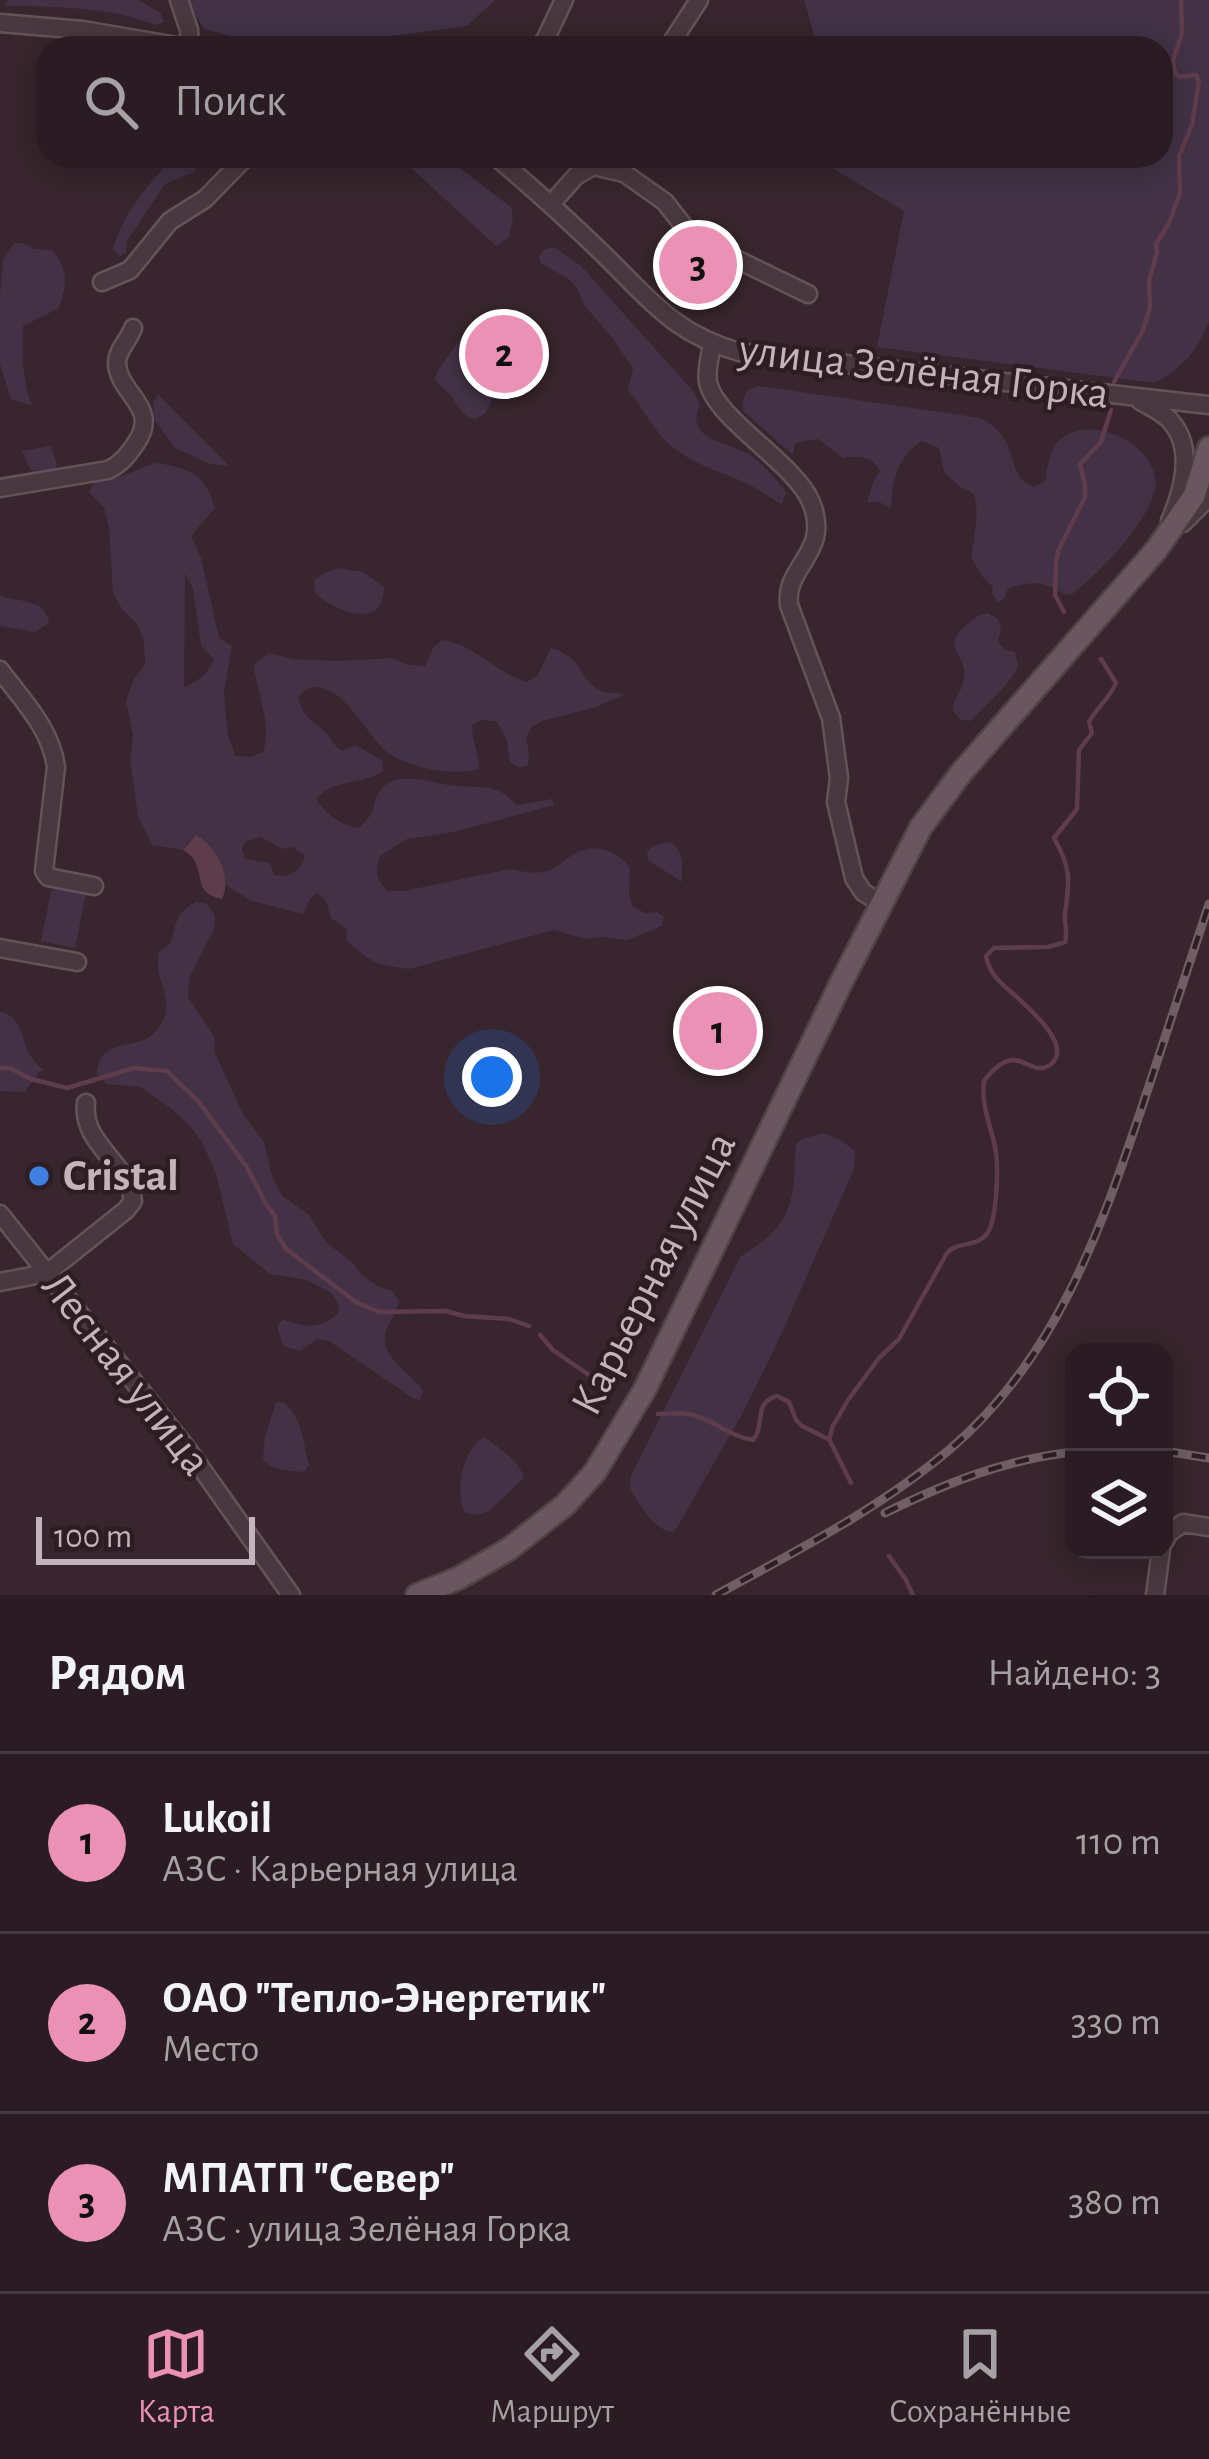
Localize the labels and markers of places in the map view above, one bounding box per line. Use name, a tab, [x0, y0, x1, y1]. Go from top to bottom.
pin: 3	[659, 220, 737, 310]
pin: 2	[465, 309, 543, 399]
pin: 1	[679, 986, 757, 1076]
place label: Cristal	[63, 1154, 179, 1199]
marker: Cristal	[26, 1163, 52, 1189]

